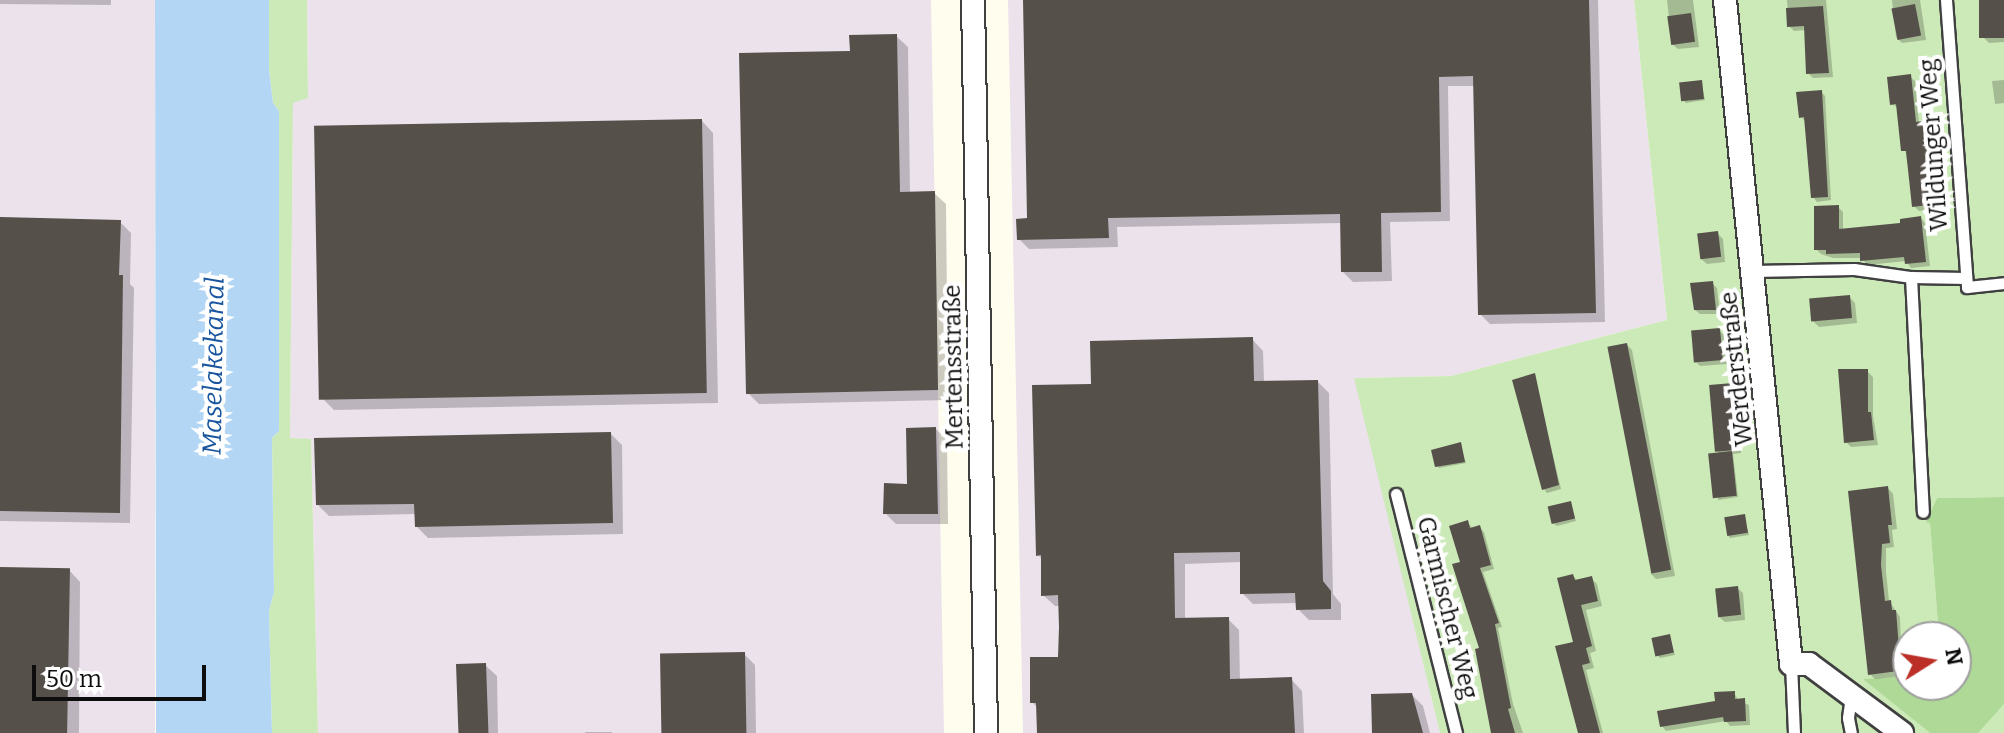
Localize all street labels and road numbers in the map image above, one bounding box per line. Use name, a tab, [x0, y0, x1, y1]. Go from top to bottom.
street label: Wildunger Weg	[1914, 58, 1954, 232]
street label: Mertensstraße	[938, 284, 970, 450]
street label: Werderstraße	[1715, 290, 1759, 448]
street label: Garmischer Weg	[1410, 514, 1484, 702]

